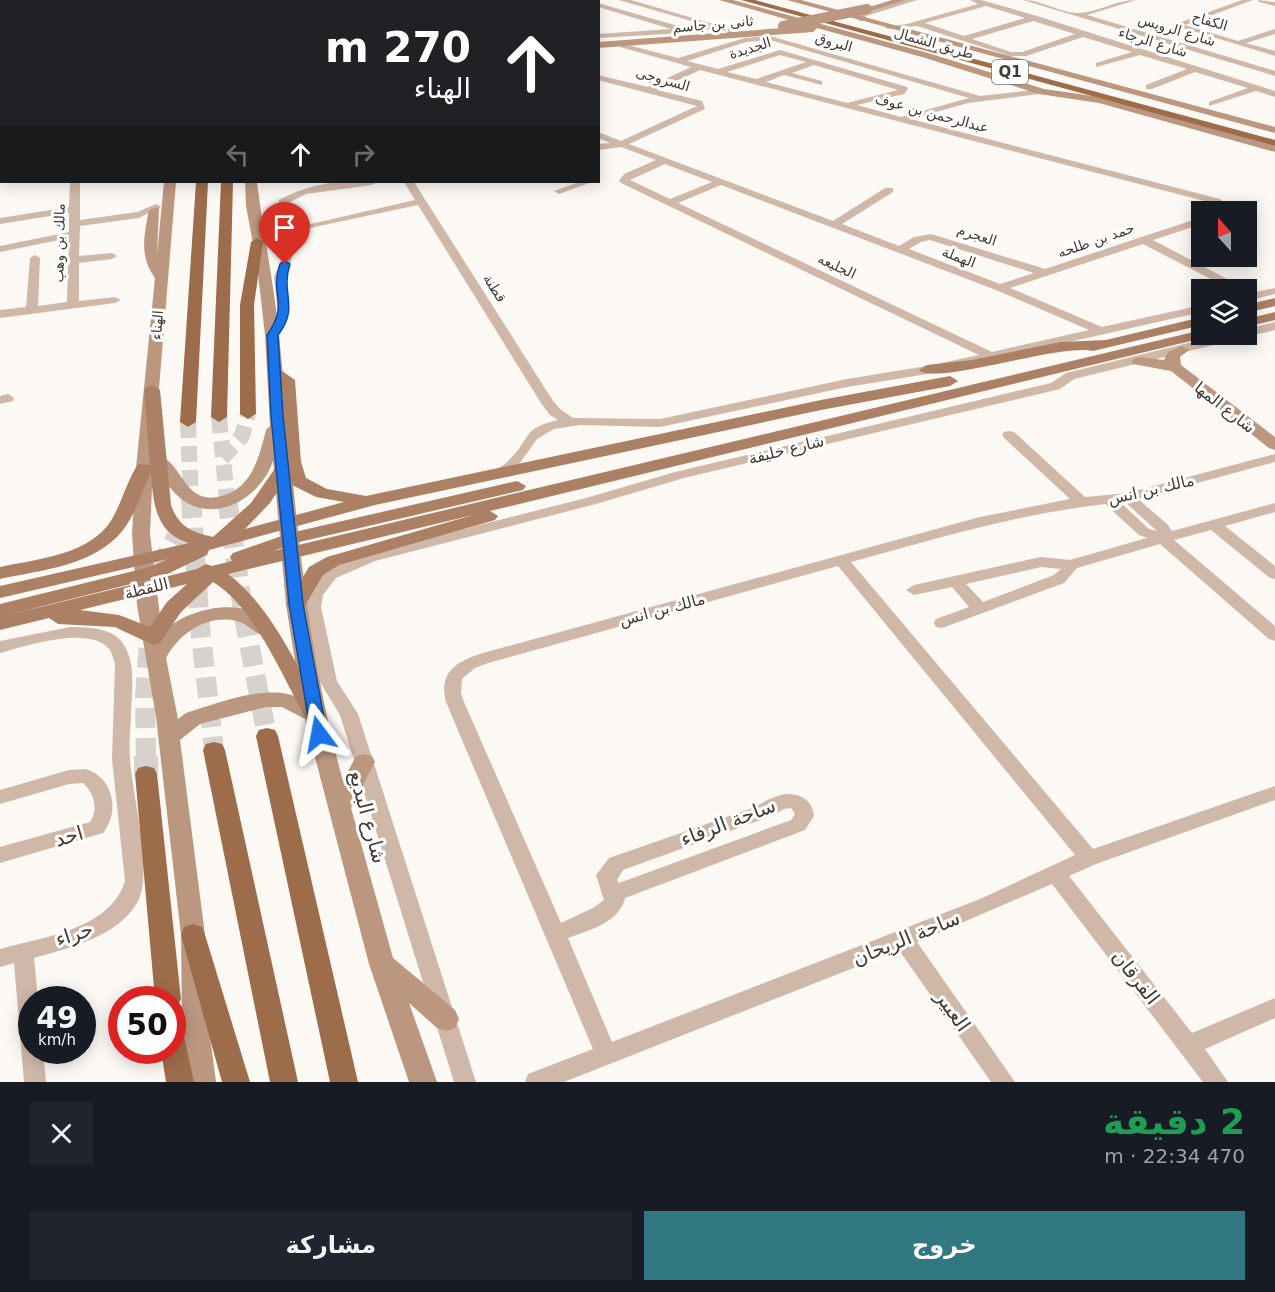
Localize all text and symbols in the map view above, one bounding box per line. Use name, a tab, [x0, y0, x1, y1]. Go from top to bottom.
street label: الكفاح	[1190, 8, 1230, 35]
street label: شارع الرويس	[1136, 11, 1218, 50]
street label: ثانى بن جاسم	[672, 12, 754, 37]
text: 270 m	[325, 23, 471, 72]
icon: ahead	[492, 24, 570, 102]
street label: طريق الشمال	[892, 24, 976, 63]
street label: شارع الرجاء	[1116, 24, 1189, 61]
street label: البروق	[813, 29, 854, 56]
street label: الجديدة	[727, 34, 773, 62]
road number: Q1	[992, 60, 1028, 84]
street label: السروجى	[634, 64, 692, 95]
text: الهناء	[414, 73, 471, 104]
street label: عبدالرحمن بن عوف	[873, 90, 990, 137]
icon: left	[221, 138, 254, 171]
icon: ahead	[284, 138, 317, 171]
icon: right	[347, 138, 380, 171]
north arrow	[1191, 201, 1257, 267]
map controls	[1191, 201, 1257, 345]
pin	[259, 202, 310, 264]
street label: مالك بن وهب	[50, 203, 69, 283]
icon: arrive	[268, 211, 301, 244]
street label: حمد بن طلحه	[1056, 219, 1137, 262]
street label: العجرم	[955, 221, 999, 250]
street label: الهملة	[940, 243, 978, 272]
street label: الجليعه	[815, 250, 859, 282]
street label: قطنة	[480, 271, 510, 305]
button: layers	[1191, 279, 1257, 345]
street label: الهناء	[148, 310, 167, 340]
street label: شارع المها	[1190, 378, 1259, 438]
street label: شارع خليفة	[746, 431, 826, 469]
street label: مالك بن انس	[1106, 470, 1196, 510]
street label: اللقطة	[122, 574, 170, 603]
street label: مالك بن انس	[617, 589, 707, 631]
position arrow	[287, 702, 351, 766]
street label: شارع البديع	[344, 768, 392, 866]
street label: ساحة الرفاء	[677, 793, 779, 851]
street label: احد	[52, 821, 86, 851]
street label: ساحة الريحان	[849, 905, 963, 971]
street label: حراء	[52, 917, 96, 951]
street label: الفرقان	[1107, 945, 1165, 1009]
street label: العبير	[930, 985, 976, 1036]
speed limit sign: 50	[108, 986, 186, 1064]
text: 49	[36, 1000, 78, 1035]
text: km/h	[38, 1031, 76, 1049]
text: 2 دقيقة	[1103, 1101, 1245, 1142]
button: close	[30, 1102, 93, 1165]
text: 470 m · 22:34	[1104, 1144, 1245, 1168]
button: مشاركة	[30, 1211, 632, 1280]
button: خروج	[644, 1211, 1245, 1280]

